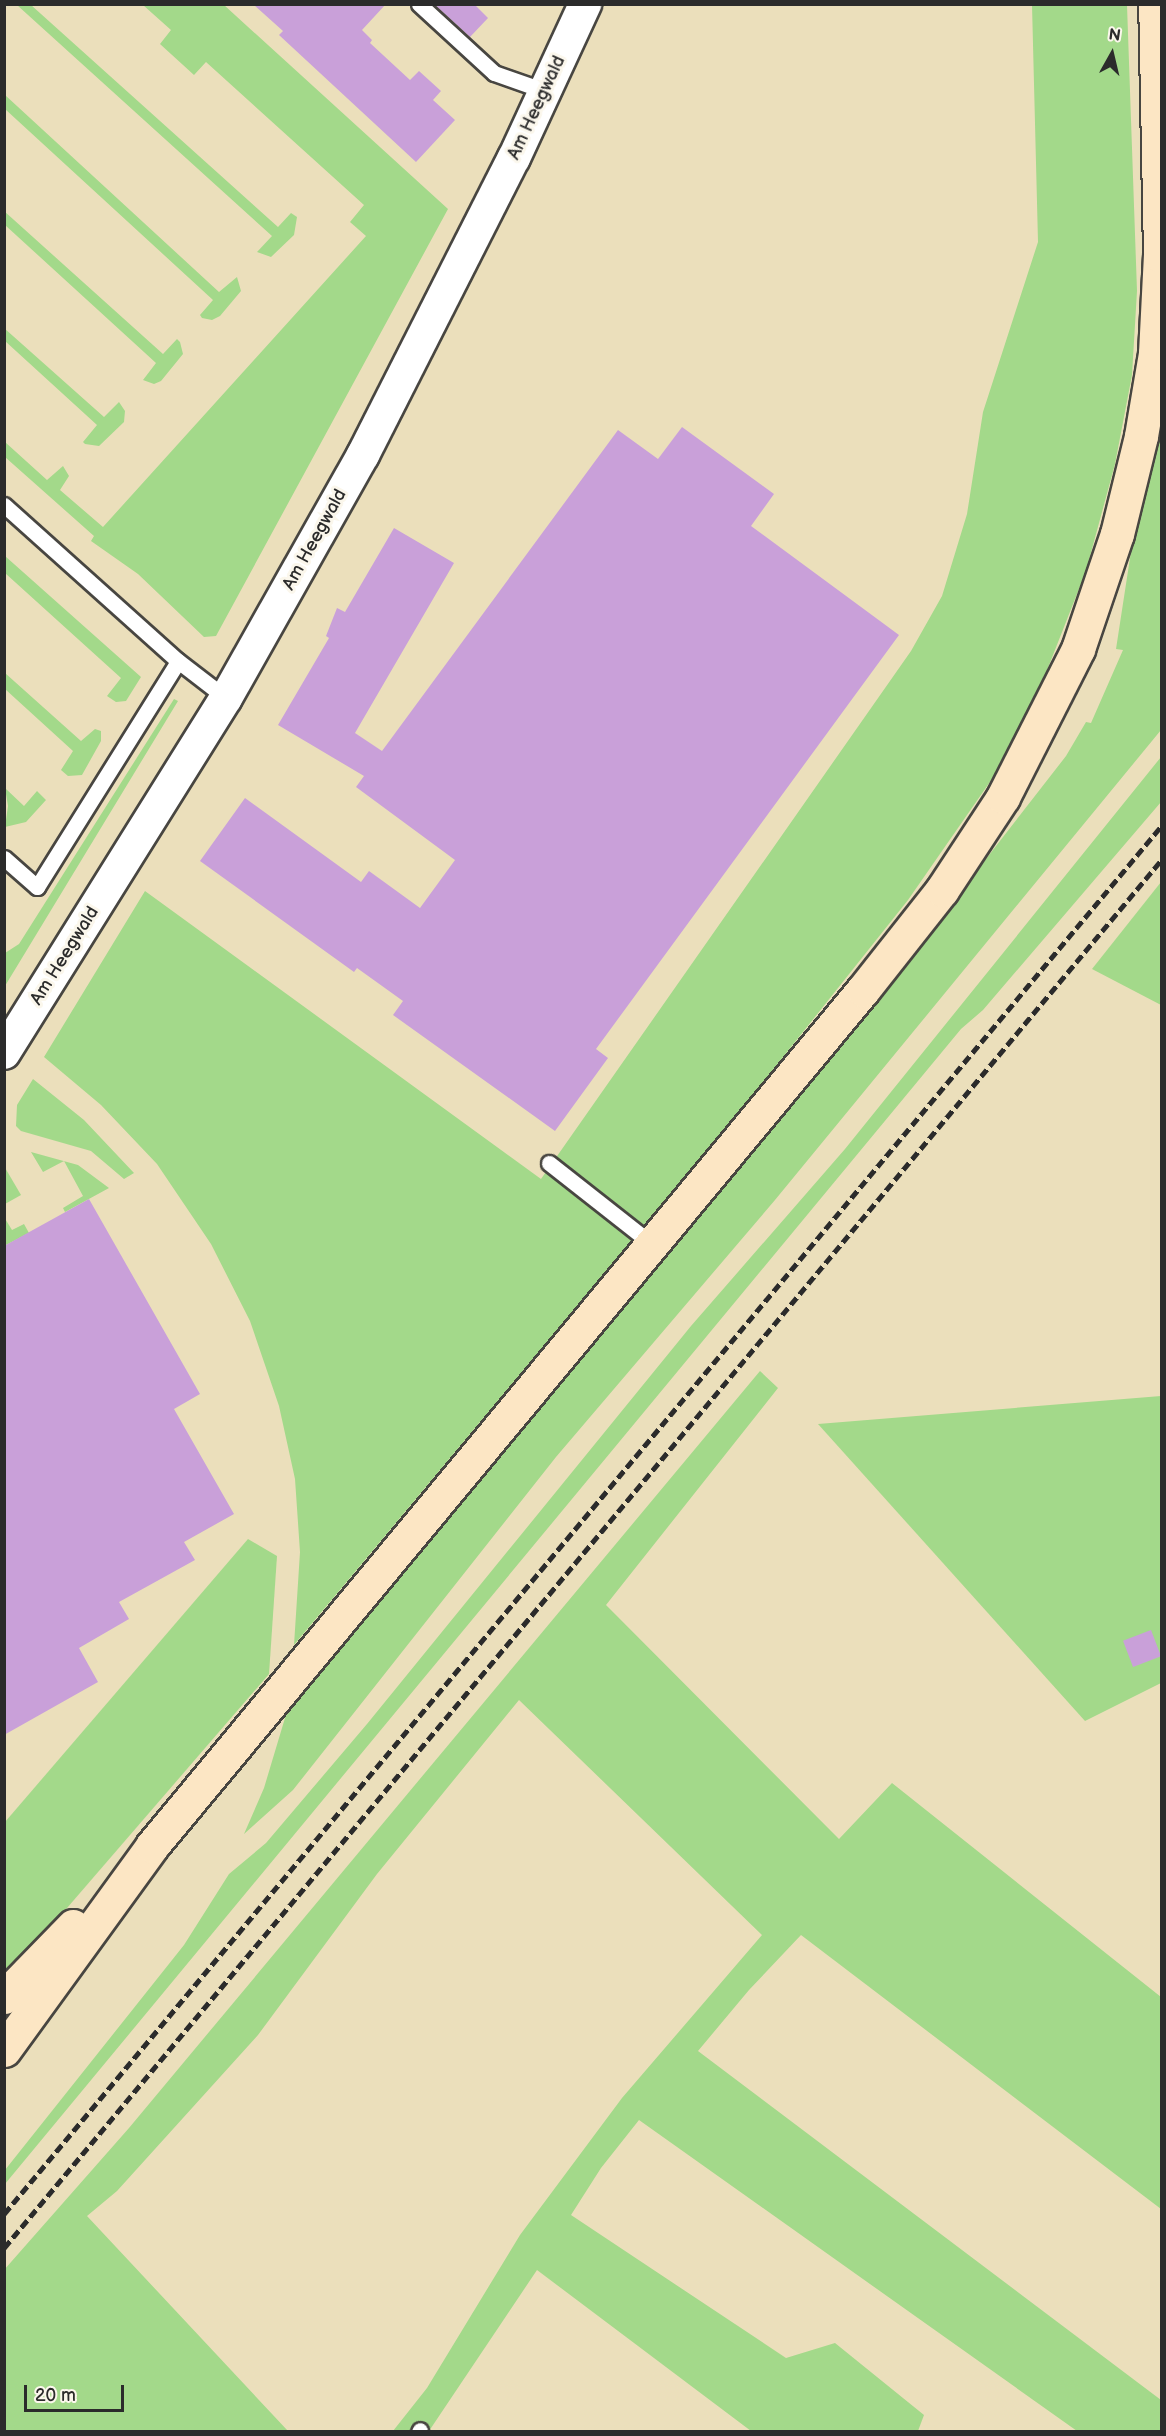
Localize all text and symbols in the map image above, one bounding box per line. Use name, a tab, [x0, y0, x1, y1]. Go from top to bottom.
north arrow	[1082, 24, 1142, 84]
text: N	[1107, 25, 1122, 46]
street label: Am Heegwald	[504, 53, 570, 163]
street label: Am Heegwald	[278, 486, 352, 594]
street label: Am Heegwald	[26, 903, 104, 1009]
scale bar	[27, 2373, 128, 2411]
text: 20 m	[35, 2385, 76, 2406]

